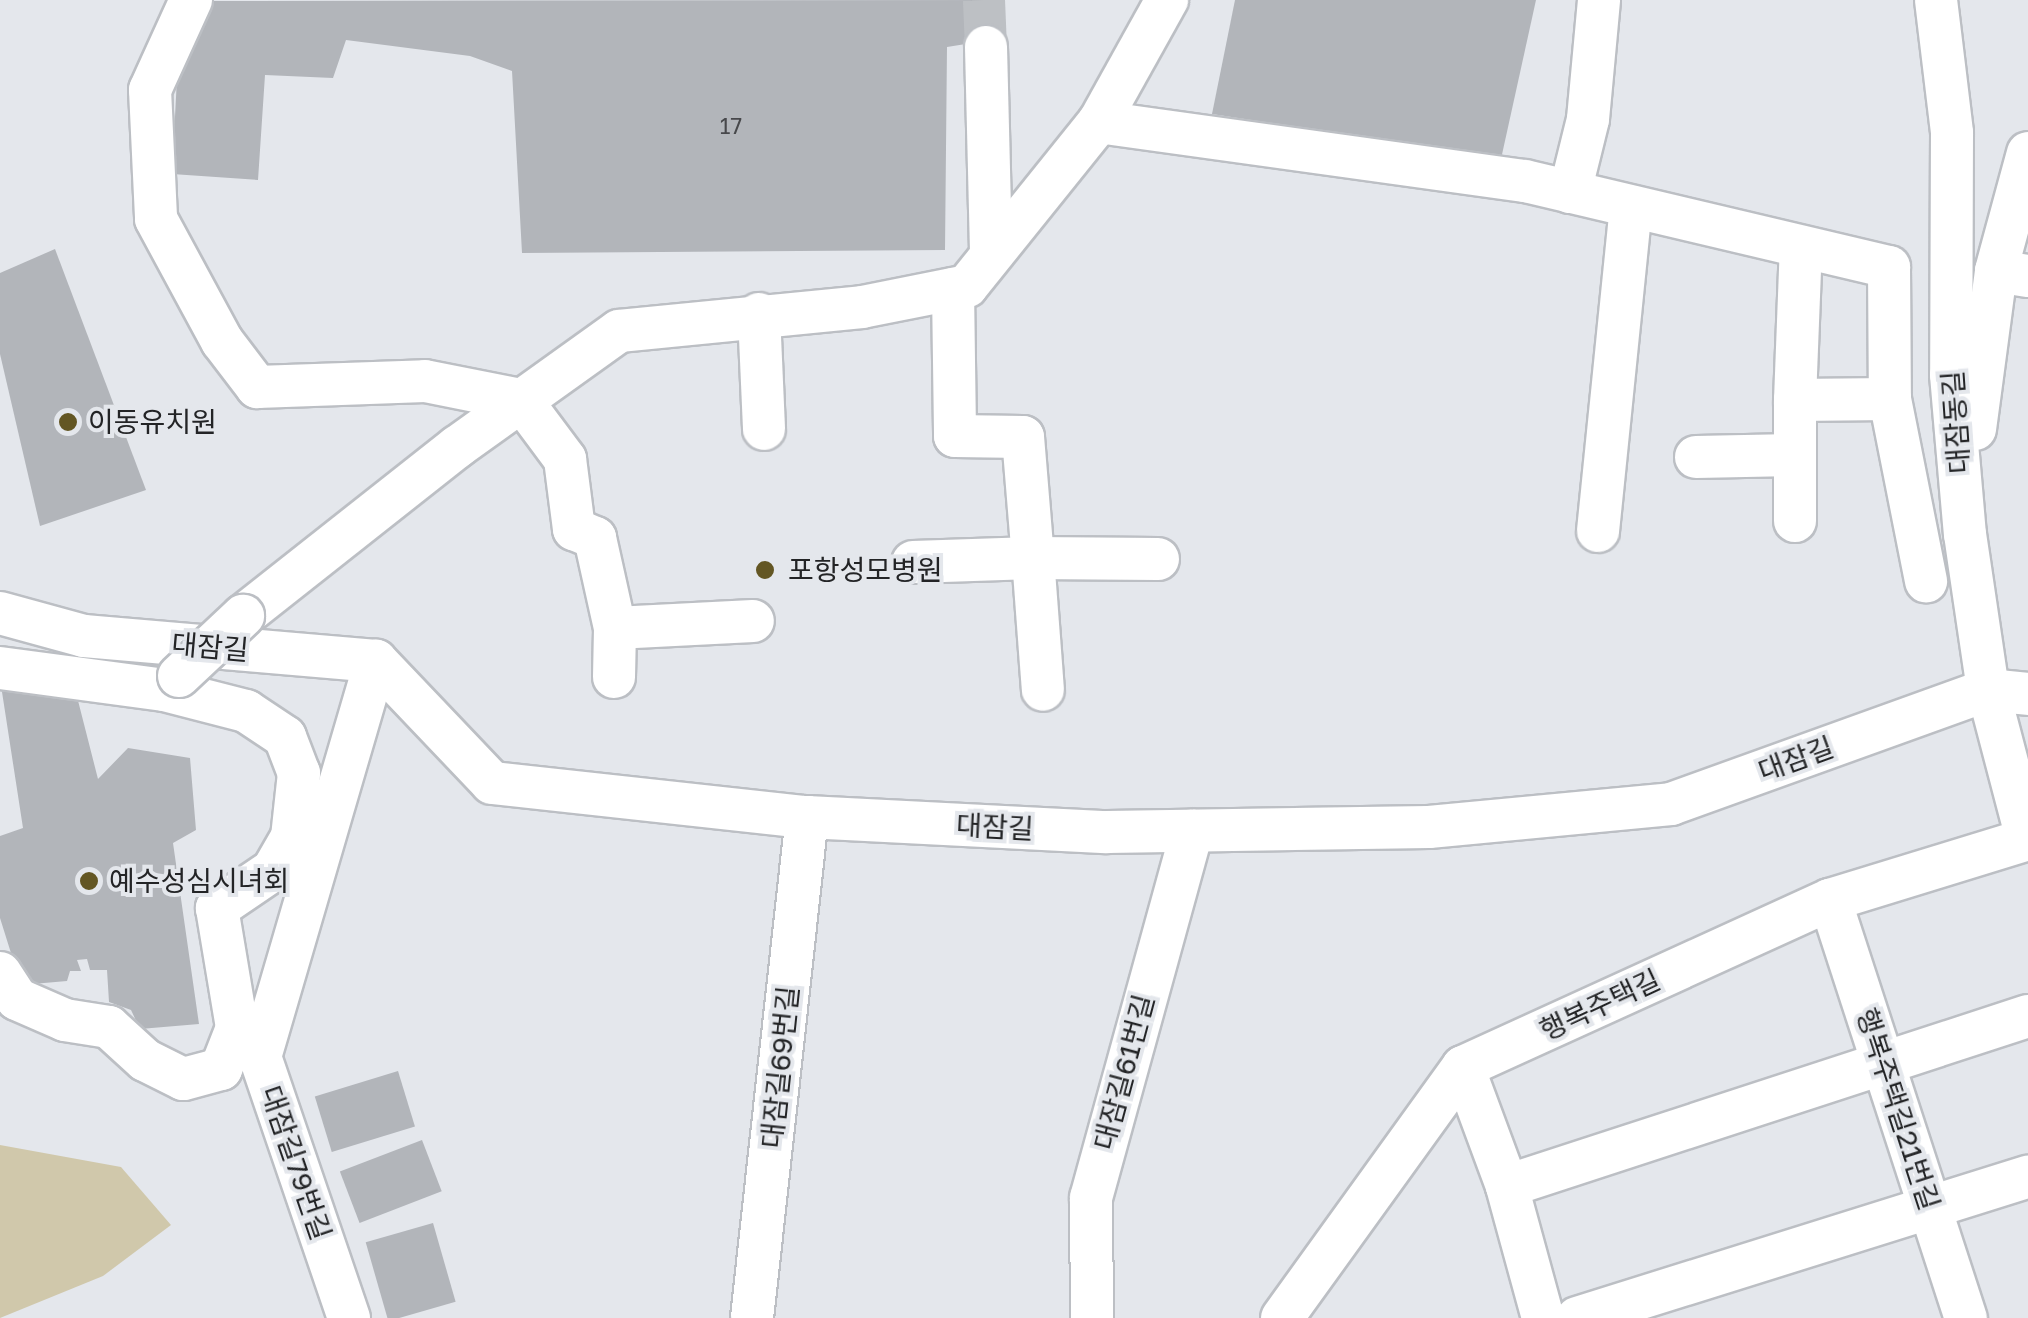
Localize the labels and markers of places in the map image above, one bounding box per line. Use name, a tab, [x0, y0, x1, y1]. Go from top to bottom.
place label: 이동유치원	[88, 405, 217, 439]
marker: 이동유치원	[57, 411, 79, 433]
place label: 포항성모병원	[788, 553, 943, 587]
marker: 포항성모병원	[752, 557, 778, 583]
place label: 예수성심시녀회	[109, 864, 289, 898]
marker: 예수성심시녀회	[78, 870, 100, 892]

